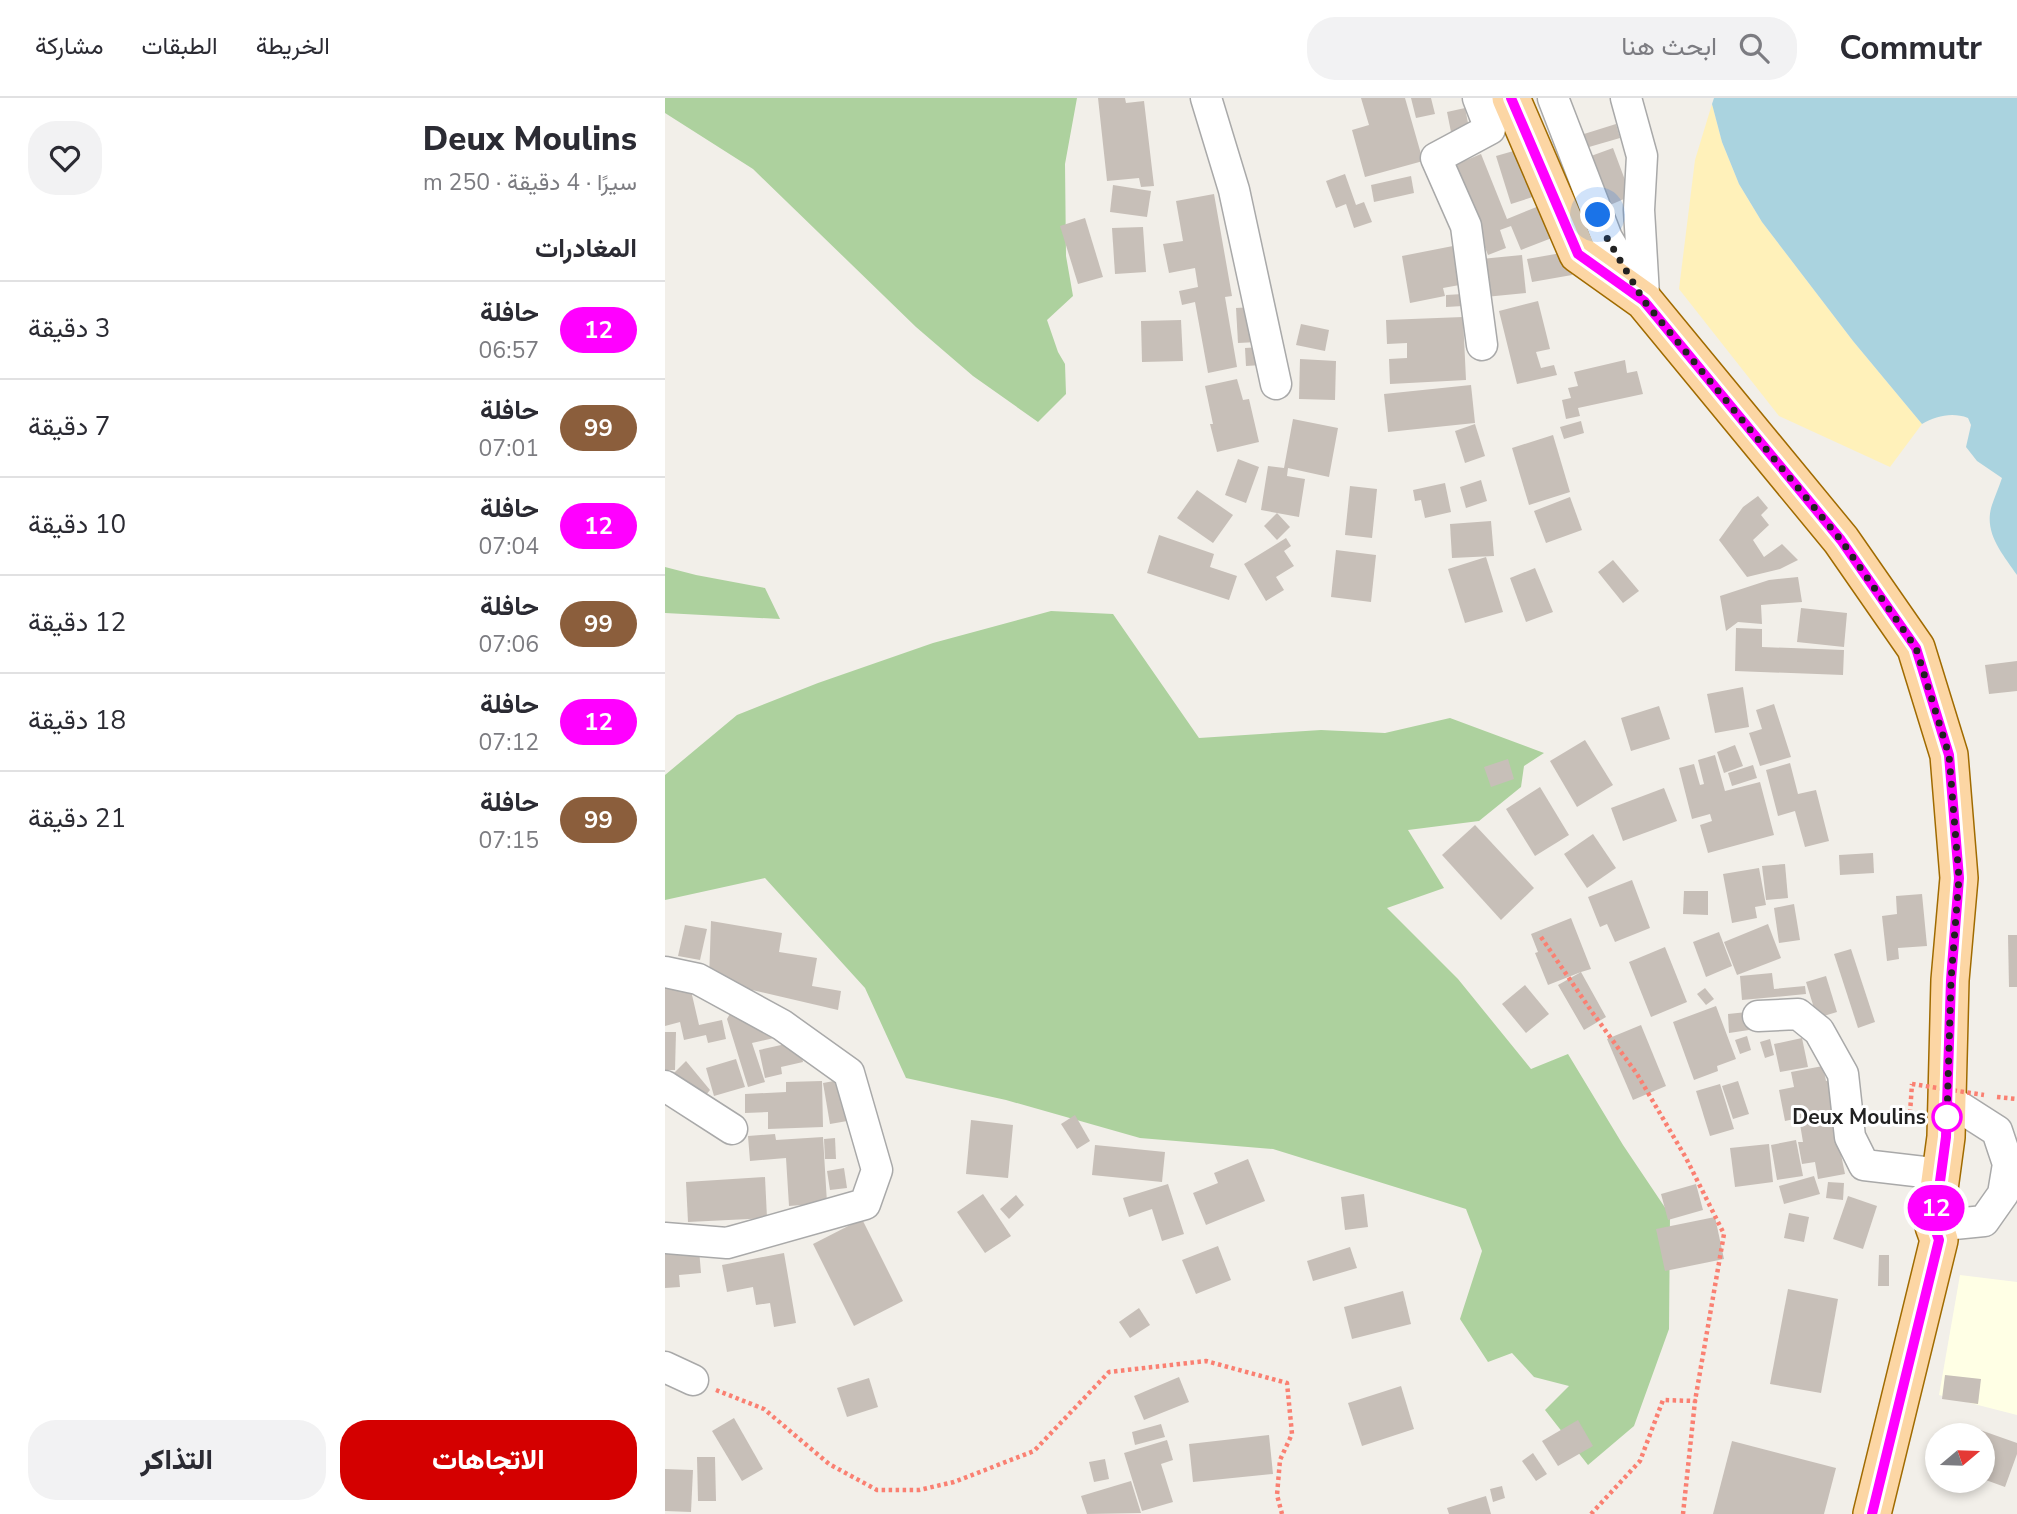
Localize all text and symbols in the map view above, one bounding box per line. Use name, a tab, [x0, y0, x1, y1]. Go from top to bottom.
search box	[1307, 17, 1797, 80]
text: Commutr	[1839, 26, 1982, 71]
text: ابحث هنا	[1621, 29, 1717, 64]
icon: search	[1735, 29, 1773, 67]
text: مشاركة	[35, 30, 103, 62]
text: الطبقات	[141, 30, 218, 62]
text: الخريطة	[256, 30, 330, 62]
text: Deux Moulins	[423, 117, 637, 162]
button: heart	[28, 121, 102, 195]
text: سيرًا · 4 دقيقة · 250 m	[423, 167, 637, 198]
your location	[1580, 197, 1615, 232]
text: المغادرات	[535, 231, 637, 266]
text: حافلة	[480, 295, 539, 330]
text: 3 دقيقة	[28, 311, 110, 346]
text: 12	[584, 314, 613, 346]
text: 06:57	[479, 335, 539, 366]
text: حافلة	[480, 393, 539, 428]
text: 7 دقيقة	[28, 409, 110, 444]
text: 99	[584, 412, 613, 444]
text: 07:01	[479, 433, 539, 464]
text: حافلة	[480, 491, 539, 526]
text: 10 دقيقة	[28, 507, 126, 542]
text: 12	[584, 510, 613, 542]
text: 07:04	[479, 531, 539, 562]
text: حافلة	[480, 589, 539, 624]
text: 12 دقيقة	[28, 605, 126, 640]
text: 99	[584, 608, 613, 640]
text: 07:06	[479, 629, 539, 660]
text: حافلة	[480, 687, 539, 722]
text: 18 دقيقة	[28, 703, 126, 738]
text: 12	[584, 706, 613, 738]
text: 07:12	[479, 727, 539, 758]
text: حافلة	[480, 785, 539, 820]
text: 21 دقيقة	[28, 801, 126, 836]
text: 99	[584, 804, 613, 836]
text: 07:15	[479, 825, 539, 856]
marker: Deux Moulins	[1932, 1102, 1962, 1132]
place label: Deux Moulins	[1792, 1103, 1926, 1131]
line badge: 12	[1905, 1185, 1967, 1231]
text: 12	[1922, 1192, 1950, 1224]
button: التذاكر	[28, 1420, 326, 1500]
button: الاتجاهات	[340, 1420, 637, 1500]
north arrow	[1925, 1423, 1995, 1493]
map controls	[1925, 1423, 1995, 1493]

